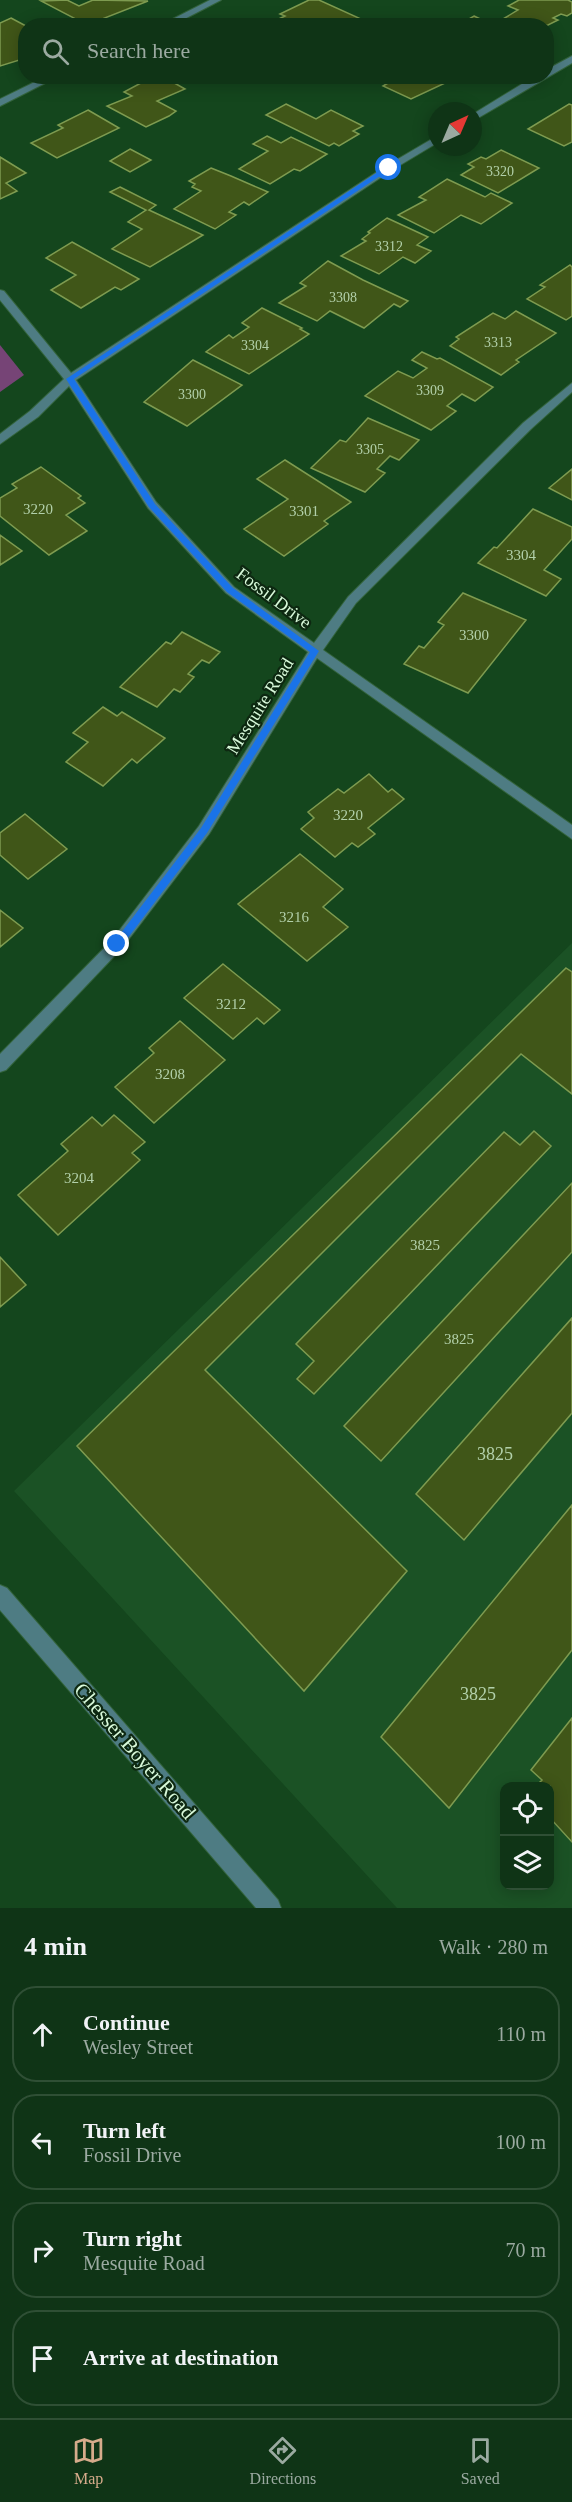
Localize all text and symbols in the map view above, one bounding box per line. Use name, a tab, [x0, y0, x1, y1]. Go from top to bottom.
search box	[18, 18, 554, 84]
icon: search	[39, 35, 72, 68]
text: Search here	[87, 38, 190, 63]
north arrow	[428, 102, 482, 156]
route start	[375, 154, 401, 180]
house number: 3320	[486, 164, 514, 179]
house number: 3312	[375, 239, 403, 254]
house number: 3308	[329, 290, 357, 305]
house number: 3313	[484, 335, 512, 350]
house number: 3304	[241, 338, 269, 353]
house number: 3309	[416, 383, 444, 398]
house number: 3300	[178, 387, 206, 402]
house number: 3305	[356, 442, 384, 457]
house number: 3220	[23, 501, 53, 517]
house number: 3301	[289, 503, 319, 519]
house number: 3304	[506, 547, 537, 563]
street label: Fossil Drive	[233, 563, 315, 633]
house number: 3300	[459, 627, 489, 643]
street label: Mesquite Road	[223, 654, 297, 758]
house number: 3220	[333, 807, 363, 823]
house number: 3216	[279, 909, 310, 925]
route end	[103, 930, 129, 956]
house number: 3212	[216, 996, 246, 1012]
house number: 3208	[155, 1066, 185, 1082]
house number: 3204	[64, 1170, 95, 1186]
house number: 3825	[410, 1237, 440, 1253]
house number: 3825	[444, 1331, 474, 1347]
house number: 3825	[477, 1444, 513, 1464]
street label: Chesser Boyer Road	[69, 1678, 201, 1824]
house number: 3825	[460, 1684, 496, 1704]
map controls	[500, 1782, 554, 1890]
button: locate	[500, 1782, 554, 1836]
button: layers	[500, 1836, 554, 1890]
text: 4 min	[24, 1932, 87, 1961]
text: Walk · 280 m	[439, 1936, 548, 1958]
text: Continue	[83, 2010, 170, 2035]
icon: ahead	[26, 2018, 59, 2051]
text: 110 m	[496, 2023, 546, 2045]
text: Wesley Street	[83, 2036, 193, 2058]
text: Turn left	[83, 2118, 166, 2143]
icon: left	[26, 2126, 59, 2159]
text: 100 m	[495, 2131, 546, 2153]
text: Fossil Drive	[83, 2144, 181, 2166]
text: Turn right	[83, 2226, 182, 2251]
icon: right	[26, 2234, 59, 2267]
text: 70 m	[505, 2239, 546, 2261]
text: Mesquite Road	[83, 2252, 205, 2274]
icon: arrive	[26, 2342, 59, 2375]
text: Arrive at destination	[83, 2345, 279, 2370]
tab: Map	[72, 2434, 105, 2488]
tab: Directions	[250, 2434, 316, 2488]
tab: Saved	[461, 2434, 500, 2488]

